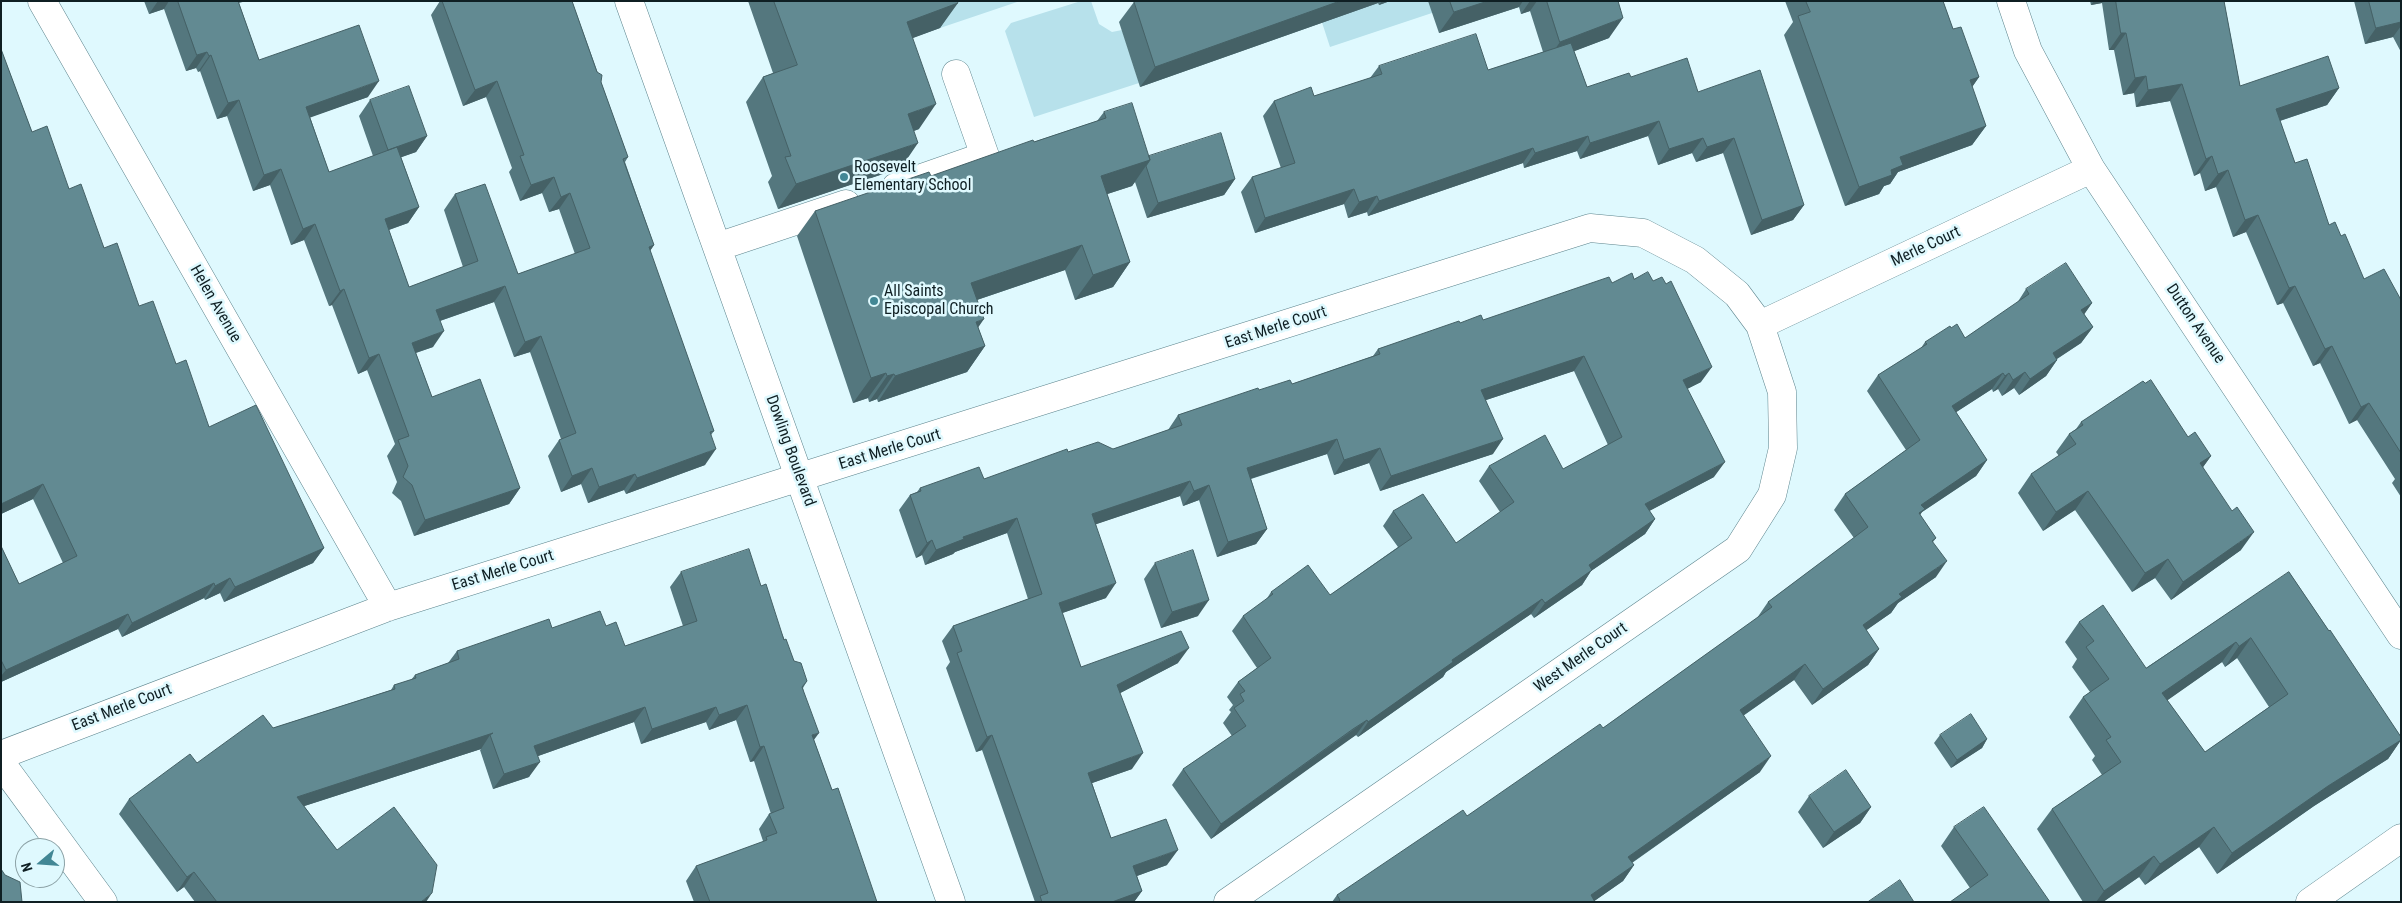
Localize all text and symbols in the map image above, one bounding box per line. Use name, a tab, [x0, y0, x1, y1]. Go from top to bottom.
place label: Roosevelt Elementary School	[854, 158, 971, 196]
marker: Roosevelt Elementary School	[838, 171, 850, 183]
street label: Merle Court	[1888, 223, 1964, 271]
street label: Helen Avenue	[185, 262, 245, 346]
street label: Dutton Avenue	[2161, 281, 2229, 367]
place label: All Saints Episcopal Church	[884, 282, 994, 320]
marker: All Saints Episcopal Church	[868, 295, 880, 307]
street label: East Merle Court	[1223, 303, 1329, 353]
street label: Dowling Boulevard	[761, 393, 819, 509]
street label: East Merle Court	[837, 425, 943, 475]
street label: East Merle Court	[450, 546, 556, 596]
street label: West Merle Court	[1531, 619, 1631, 697]
street label: East Merle Court	[69, 680, 175, 736]
north arrow	[15, 838, 65, 888]
text: N	[18, 861, 36, 874]

